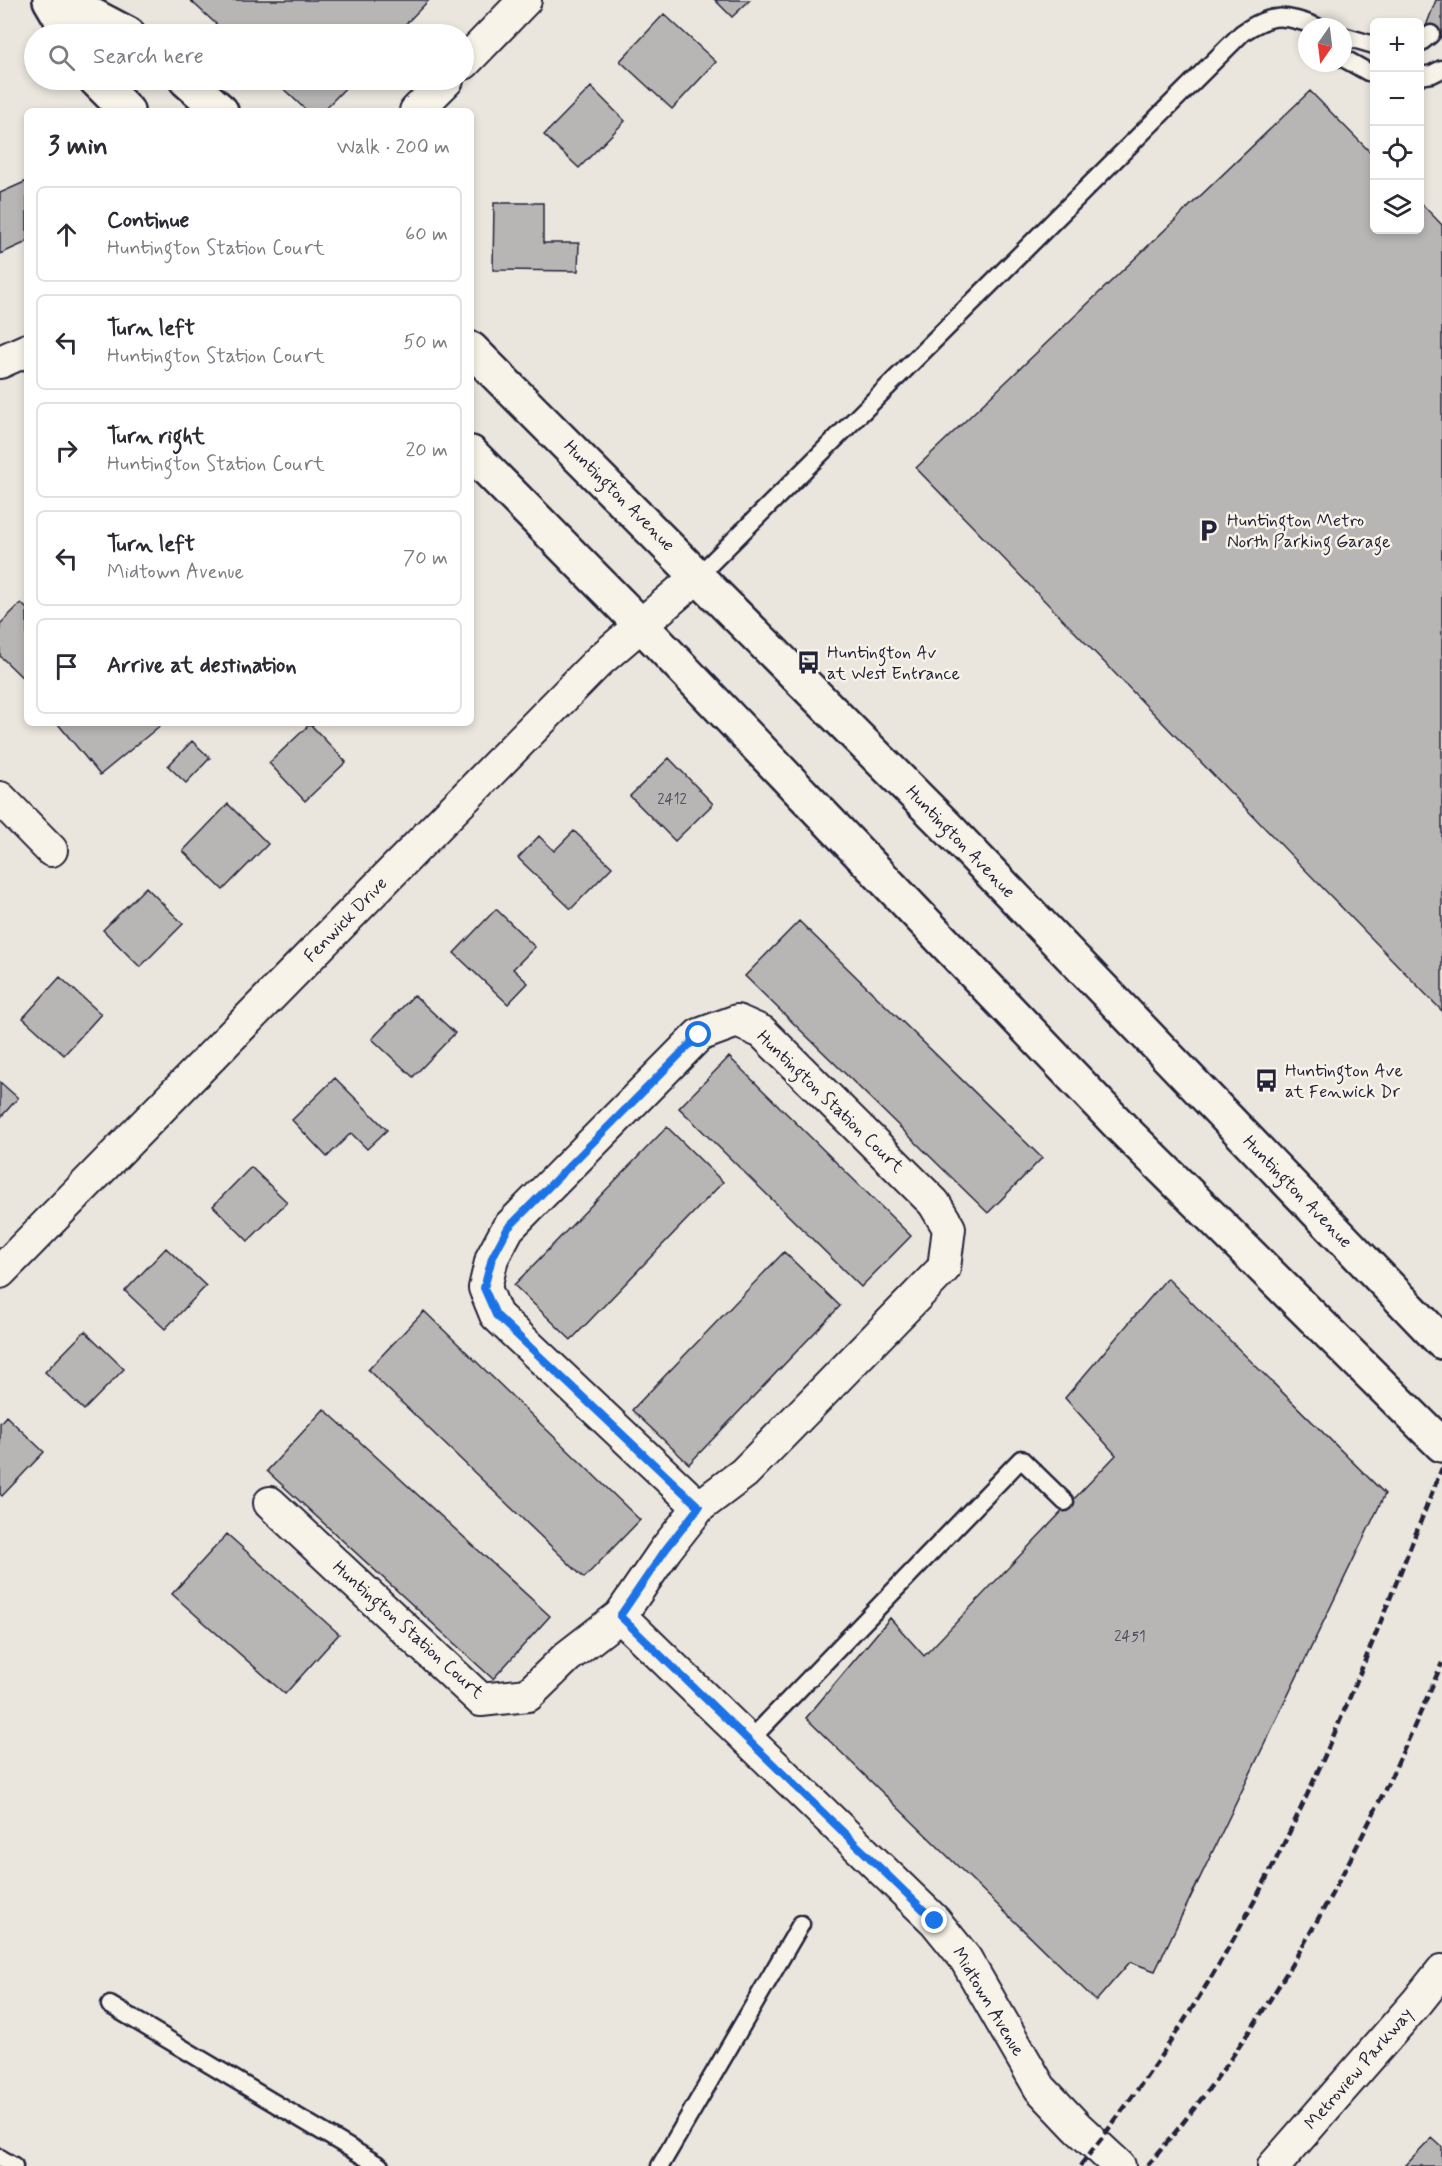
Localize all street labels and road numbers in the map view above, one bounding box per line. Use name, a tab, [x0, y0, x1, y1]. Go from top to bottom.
street label: Huntington Avenue	[557, 435, 680, 558]
street label: Huntington Avenue	[898, 780, 1020, 905]
street label: Fenwick Drive	[299, 872, 393, 968]
street label: Huntington Station Court	[750, 1025, 909, 1180]
street label: Huntington Avenue	[1235, 1130, 1357, 1255]
street label: Huntington Station Court	[326, 1556, 489, 1706]
street label: Midtown Avenue	[946, 1943, 1030, 2061]
street label: Metroview Parkway	[1299, 2003, 1419, 2135]

